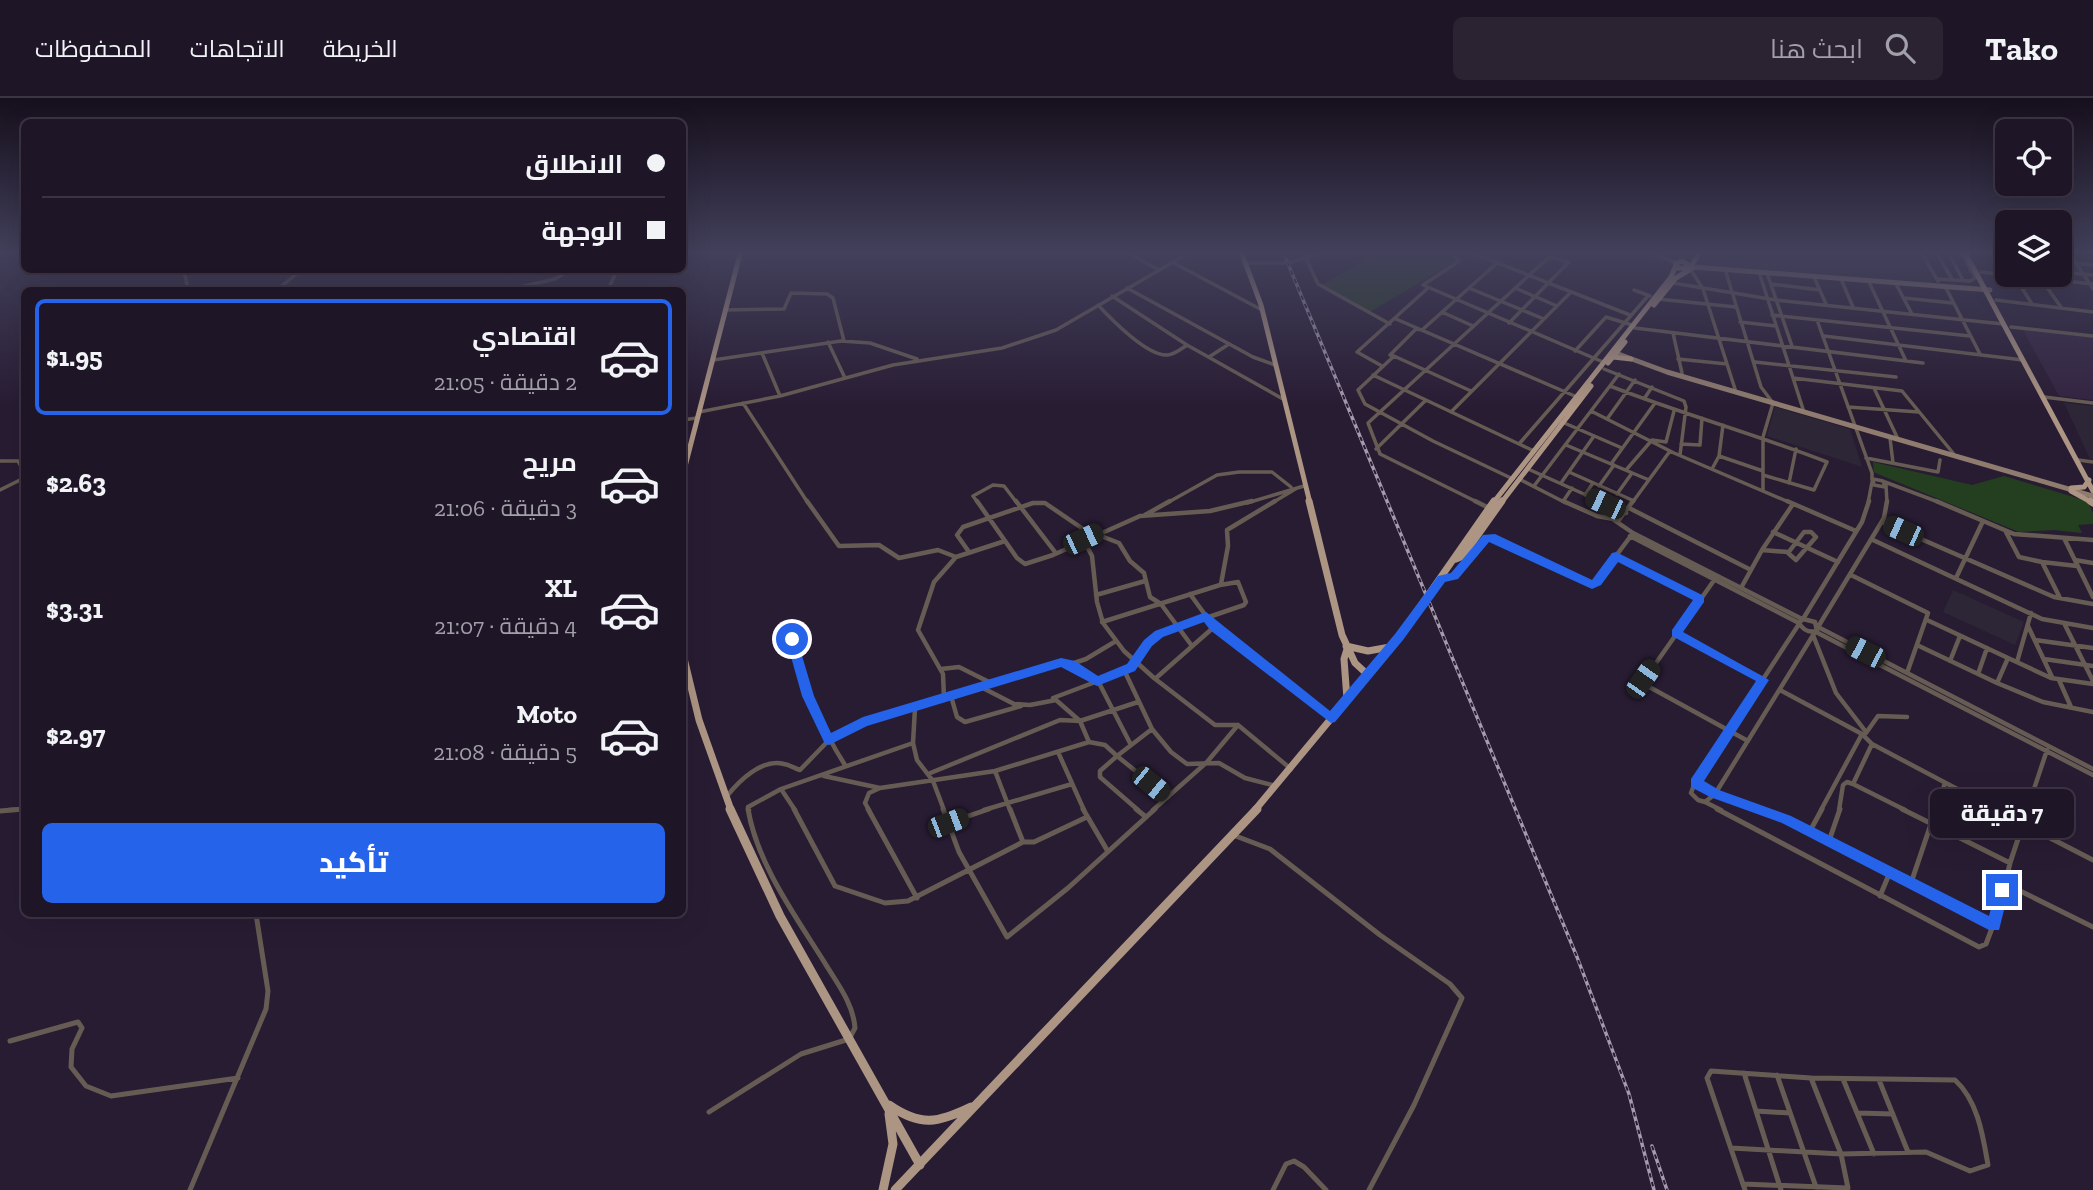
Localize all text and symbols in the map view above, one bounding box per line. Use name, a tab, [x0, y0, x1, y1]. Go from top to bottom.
search box	[1453, 17, 1943, 80]
icon: search	[1881, 29, 1919, 67]
text: Tako	[1985, 29, 2058, 68]
text: ابحث هنا	[1770, 33, 1863, 65]
text: المحفوظات	[35, 34, 152, 63]
text: الاتجاهات	[190, 34, 285, 63]
text: الخريطة	[323, 34, 398, 63]
map controls	[1995, 119, 2072, 287]
button: locate	[1995, 119, 2072, 196]
text: الانطلاق	[525, 148, 623, 180]
button: layers	[1995, 210, 2072, 287]
text: الوجهة	[542, 215, 623, 247]
text: اقتصادي	[472, 320, 577, 352]
icon: car	[598, 326, 661, 389]
text: $1.95	[46, 341, 103, 373]
text: 2 دقيقة · 21:05	[434, 368, 577, 396]
text: مريح	[522, 446, 577, 478]
icon: car	[598, 452, 661, 515]
text: $2.63	[46, 467, 106, 499]
car	[1582, 486, 1629, 522]
text: 3 دقيقة · 21:06	[434, 494, 577, 522]
car	[1880, 513, 1927, 549]
car	[1060, 521, 1107, 557]
text: XL	[545, 572, 577, 604]
icon: car	[598, 578, 661, 641]
text: $3.31	[46, 593, 103, 625]
text: 4 دقيقة · 21:07	[434, 612, 577, 640]
route start	[776, 623, 808, 655]
car	[1842, 633, 1889, 671]
car	[1623, 656, 1664, 702]
text: Moto	[517, 698, 577, 730]
icon: car	[598, 704, 661, 767]
text: $2.97	[46, 719, 105, 751]
text: 5 دقيقة · 21:08	[433, 738, 577, 766]
car	[1129, 763, 1174, 805]
callout: 7 دقيقة	[1930, 788, 2074, 838]
text: 7 دقيقة	[1961, 799, 2043, 827]
car	[925, 806, 972, 840]
button: تأكيد	[42, 823, 665, 903]
route end	[1986, 874, 2018, 906]

